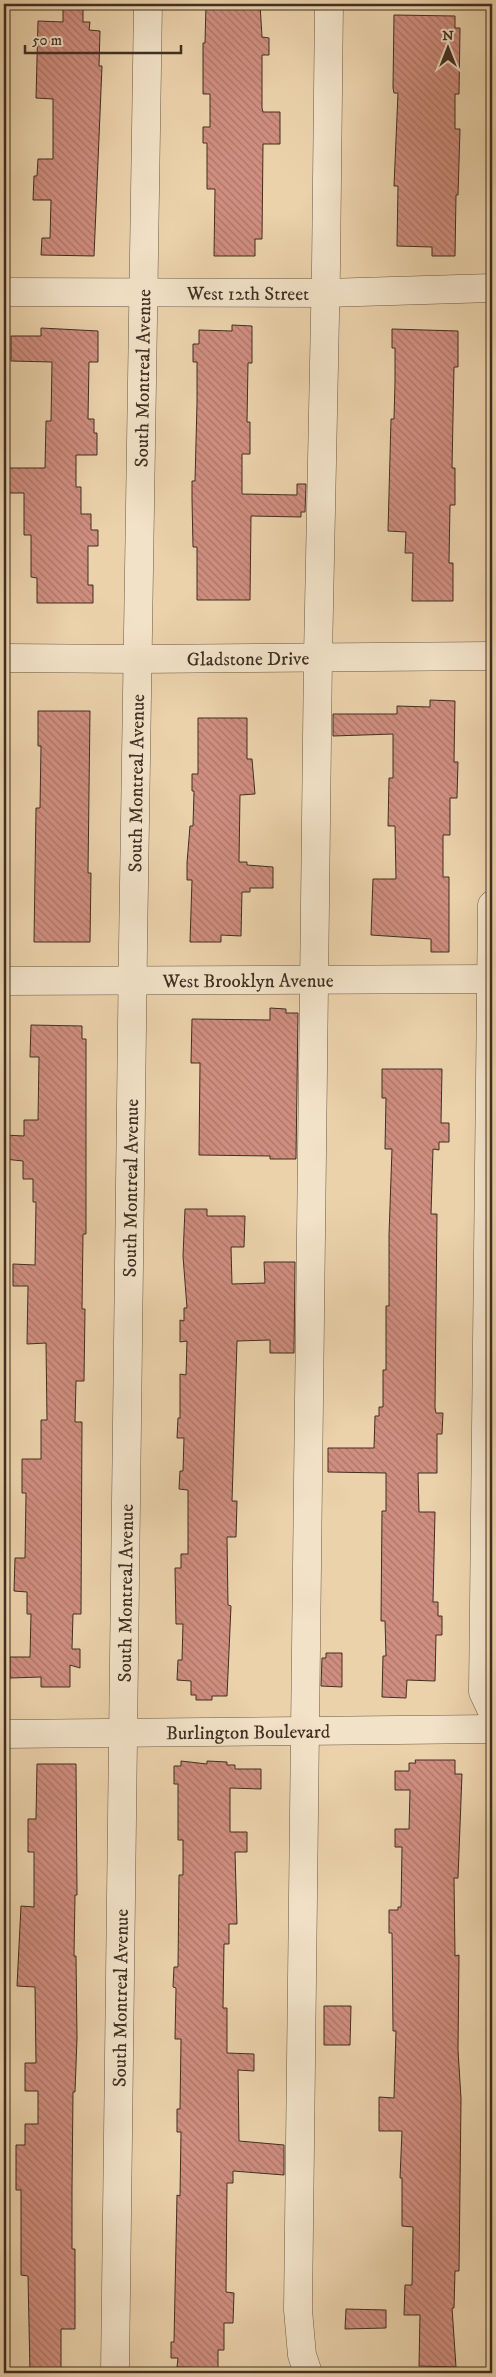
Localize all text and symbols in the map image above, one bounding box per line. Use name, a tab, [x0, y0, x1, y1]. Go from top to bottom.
scale bar	[25, 22, 181, 54]
north arrow	[424, 22, 474, 72]
text: N	[442, 27, 454, 45]
text: 50 m	[32, 31, 62, 50]
street label: West 12th Street	[186, 283, 309, 306]
street label: South Montreal Avenue	[131, 289, 156, 468]
street label: Gladstone Drive	[187, 648, 309, 672]
street label: South Montreal Avenue	[124, 694, 150, 873]
street label: West Brooklyn Avenue	[161, 970, 334, 993]
street label: South Montreal Avenue	[119, 1099, 144, 1277]
street label: South Montreal Avenue	[114, 1504, 139, 1682]
street label: Burlington Boulevard	[166, 1721, 331, 1745]
street label: South Montreal Avenue	[109, 1909, 134, 2087]

